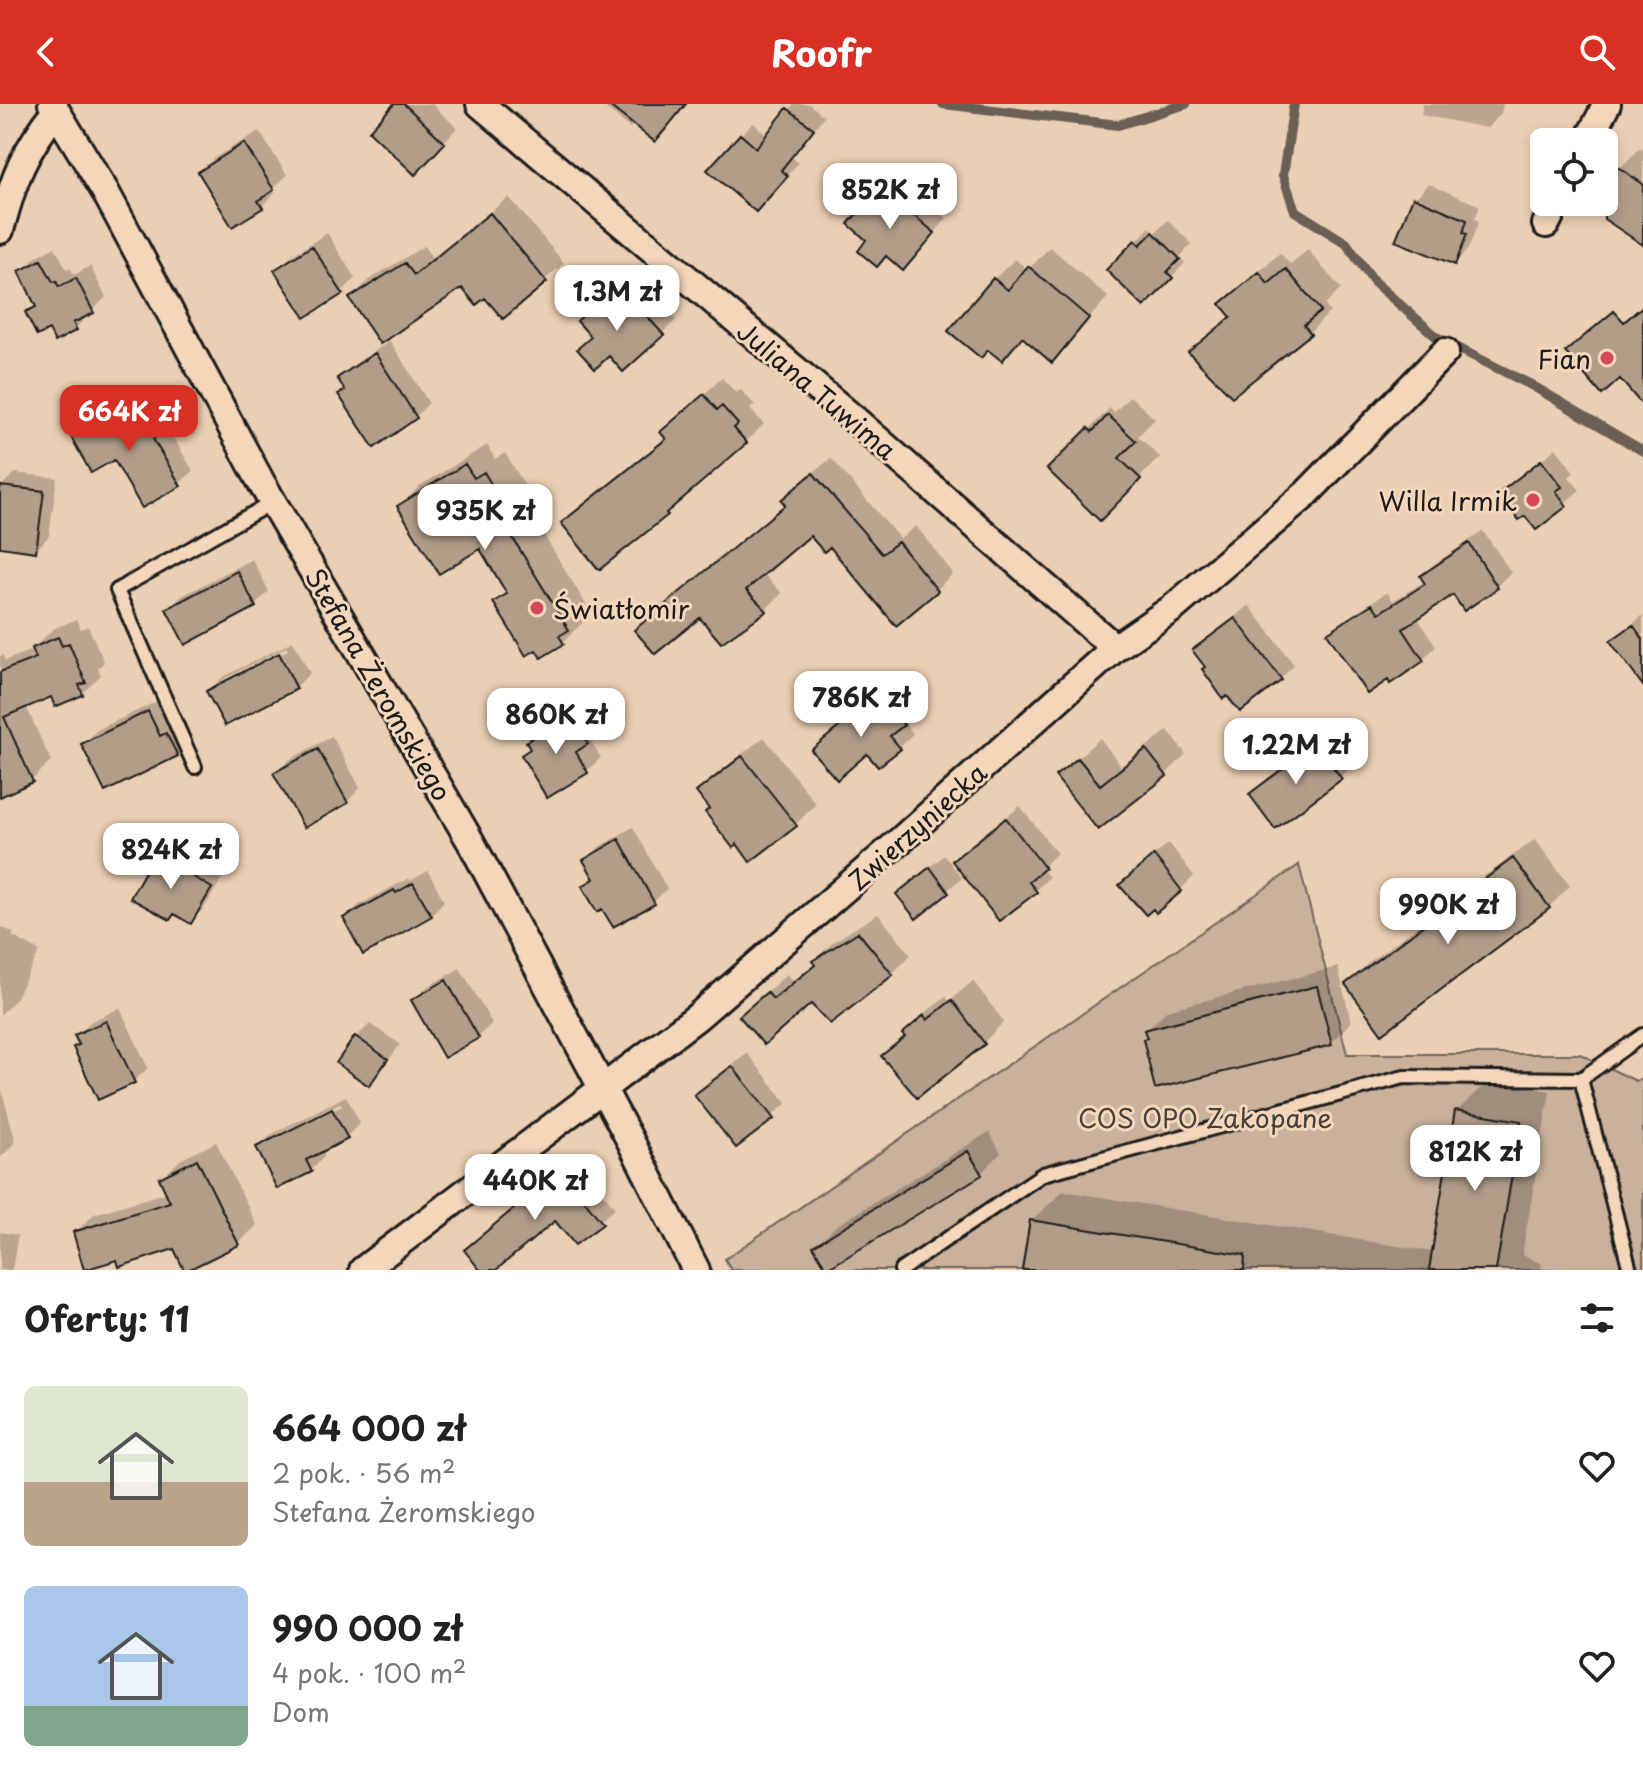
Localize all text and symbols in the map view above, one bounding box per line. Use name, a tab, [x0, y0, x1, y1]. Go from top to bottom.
text: Roofr	[771, 25, 872, 79]
icon: back	[24, 30, 68, 74]
icon: search	[1575, 30, 1619, 74]
map controls	[1530, 128, 1618, 216]
button: locate	[1530, 128, 1618, 216]
pin: 852K zł	[816, 163, 964, 231]
text: 852K zł	[841, 169, 939, 208]
pin: 1.3M zł	[543, 265, 691, 333]
text: 1.3M zł	[572, 271, 662, 310]
street label: Juliana Tuwima	[729, 311, 906, 469]
place label: Fian	[1538, 339, 1591, 378]
marker: Fian	[1598, 349, 1616, 367]
pin: 664K zł	[55, 385, 203, 453]
text: 664K zł	[78, 391, 180, 430]
place label: Willa Irmik	[1379, 481, 1517, 520]
pin: 935K zł	[411, 484, 559, 552]
text: 935K zł	[435, 490, 535, 529]
marker: Willa Irmik	[1524, 491, 1542, 509]
street label: Stefana Żeromskiego	[296, 560, 462, 808]
place label: Światłomir	[553, 589, 690, 628]
marker: Światłomir	[528, 599, 546, 617]
pin: 786K zł	[787, 671, 935, 739]
text: 786K zł	[812, 677, 910, 716]
pin: 860K zł	[482, 688, 630, 756]
text: 860K zł	[505, 694, 607, 733]
pin: 1.22M zł	[1213, 718, 1379, 786]
text: 1.22M zł	[1242, 724, 1350, 763]
street label: Zwierzyniecka	[839, 752, 996, 899]
pin: 824K zł	[97, 823, 245, 891]
text: 824K zł	[121, 829, 221, 868]
pin: 990K zł	[1374, 878, 1522, 946]
text: 990K zł	[1398, 884, 1498, 923]
park label: COS OPO Zakopane	[1078, 1098, 1332, 1137]
pin: 812K zł	[1401, 1125, 1549, 1193]
text: 812K zł	[1428, 1131, 1522, 1170]
pin: 440K zł	[461, 1154, 609, 1222]
text: 440K zł	[483, 1160, 587, 1199]
text: Oferty: 11	[24, 1292, 190, 1344]
icon: filters	[1575, 1296, 1619, 1340]
text: 664 000 zł	[272, 1401, 465, 1453]
icon: home	[88, 1418, 184, 1514]
icon: heart	[1575, 1444, 1619, 1488]
text: 2 pok. · 56 m²	[272, 1453, 456, 1492]
text: Stefana Żeromskiego	[272, 1492, 535, 1531]
text: 990 000 zł	[272, 1601, 462, 1653]
icon: home	[88, 1618, 184, 1714]
icon: heart	[1575, 1644, 1619, 1688]
text: 4 pok. · 100 m²	[272, 1653, 466, 1692]
text: Dom	[272, 1692, 330, 1731]

